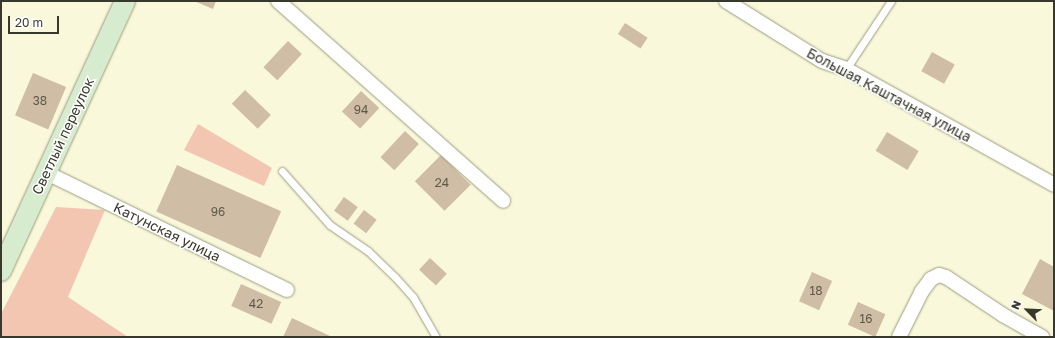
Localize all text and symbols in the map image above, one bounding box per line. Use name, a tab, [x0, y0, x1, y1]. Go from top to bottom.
scale bar	[10, 8, 61, 34]
text: 20 m	[15, 15, 43, 30]
street label: Большая Каштачная улица	[804, 44, 974, 146]
street label: Светлый переулок	[28, 75, 98, 197]
house number: 38	[33, 94, 47, 108]
house number: 94	[354, 103, 368, 117]
house number: 24	[435, 176, 449, 190]
street label: Катунская улица	[111, 199, 223, 265]
house number: 96	[211, 205, 225, 219]
house number: 18	[809, 284, 823, 298]
north arrow	[1007, 290, 1047, 330]
house number: 42	[249, 297, 263, 311]
text: N	[1008, 298, 1023, 311]
house number: 16	[859, 312, 873, 326]

